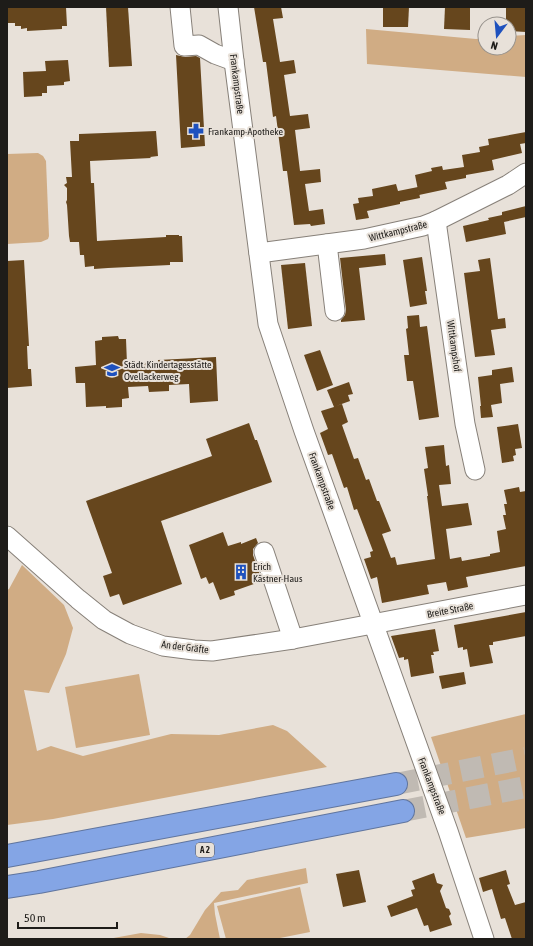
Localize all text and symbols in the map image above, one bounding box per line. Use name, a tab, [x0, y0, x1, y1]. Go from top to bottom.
north arrow	[477, 16, 517, 56]
text: N	[489, 39, 499, 52]
street label: Frankampstraße	[228, 53, 246, 115]
pharmacy icon: Frankamp-Apotheke	[187, 122, 205, 140]
place label: Frankamp-Apotheke	[208, 126, 283, 137]
street label: Wittkampstraße	[368, 218, 429, 244]
street label: Wittkampshof	[445, 319, 463, 373]
place label: Städt. Kindertagesstätte Ovellackerweg	[124, 359, 212, 382]
school or university icon: Städt. Kindertagesstätte Ovellackerweg	[103, 361, 121, 379]
street label: Frankampstraße	[307, 451, 338, 512]
place label: Erich Kästner-Haus	[253, 561, 303, 584]
building icon: Erich Kästner-Haus	[232, 563, 250, 581]
street label: Breite Straße	[426, 600, 475, 620]
street label: An der Gräfte	[161, 639, 210, 655]
street label: Frankampstraße	[416, 756, 448, 816]
road number: A 2	[196, 843, 214, 857]
scale bar	[18, 904, 117, 930]
text: 50 m	[24, 911, 46, 925]

